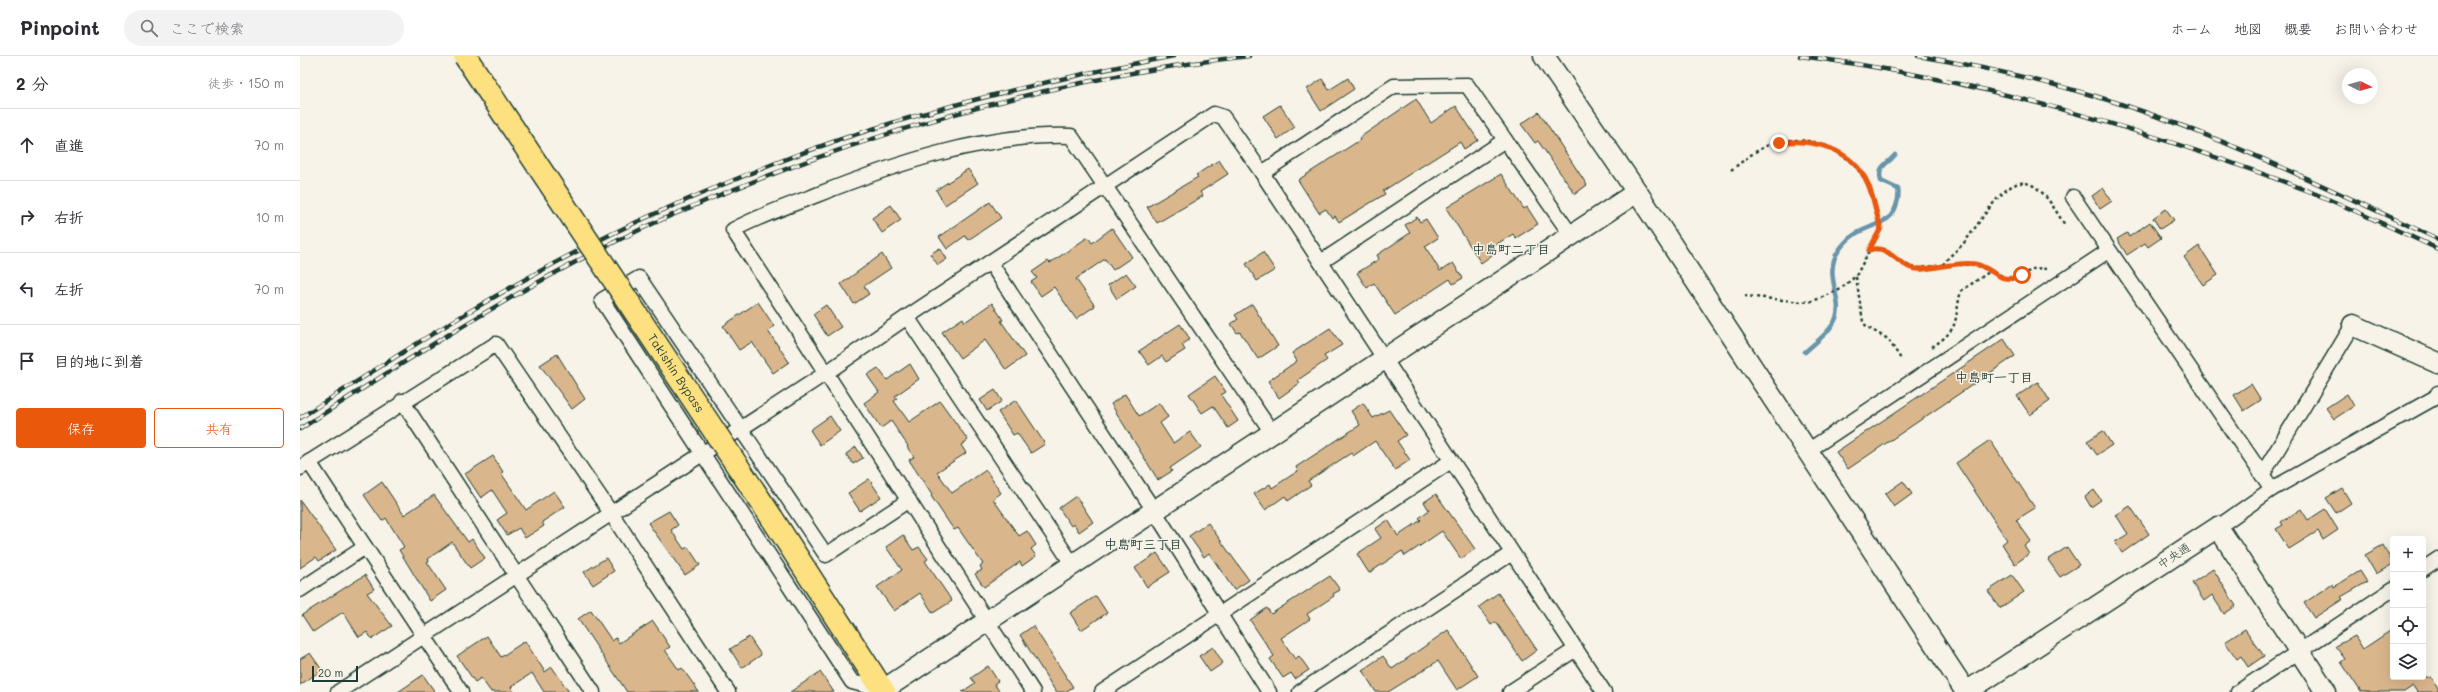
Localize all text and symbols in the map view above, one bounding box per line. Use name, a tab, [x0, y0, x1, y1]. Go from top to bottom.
search box	[124, 10, 404, 46]
text: Pinpoint	[20, 15, 100, 40]
icon: search	[138, 17, 160, 39]
text: ここで検索	[170, 18, 245, 38]
text: ホーム	[2171, 19, 2212, 38]
text: 地図	[2234, 19, 2262, 38]
text: 概要	[2284, 19, 2312, 38]
text: お問い合わせ	[2334, 19, 2418, 38]
north arrow	[2342, 68, 2378, 104]
text: 2 分	[16, 72, 49, 94]
text: 徒歩 · 150 m	[208, 74, 284, 91]
icon: ahead	[16, 134, 38, 156]
route end	[1770, 134, 1788, 152]
text: 直進	[54, 135, 84, 155]
text: 70 m	[254, 136, 284, 153]
icon: right	[16, 206, 38, 228]
text: 右折	[54, 207, 84, 227]
text: 10 m	[256, 208, 284, 225]
district label: 中島町二丁目	[1472, 240, 1550, 257]
route start	[2013, 266, 2031, 284]
icon: left	[16, 278, 38, 300]
text: 左折	[54, 279, 84, 299]
text: 70 m	[254, 280, 284, 297]
street label: Takishin Bypass	[645, 330, 709, 415]
icon: arrive	[16, 350, 38, 372]
text: 目的地に到着	[54, 351, 144, 371]
district label: 中島町一丁目	[1955, 368, 2033, 385]
button: 保存	[16, 408, 146, 448]
button: 共有	[154, 408, 284, 448]
district label: 中島町三丁目	[1104, 535, 1182, 552]
map controls	[2390, 536, 2426, 680]
button: +	[2390, 536, 2426, 572]
street label: 中央通	[2154, 539, 2193, 572]
button: −	[2390, 572, 2426, 608]
button: locate	[2390, 608, 2426, 644]
button: layers	[2390, 644, 2426, 680]
scale bar	[312, 664, 358, 683]
text: 20 m	[318, 665, 343, 680]

